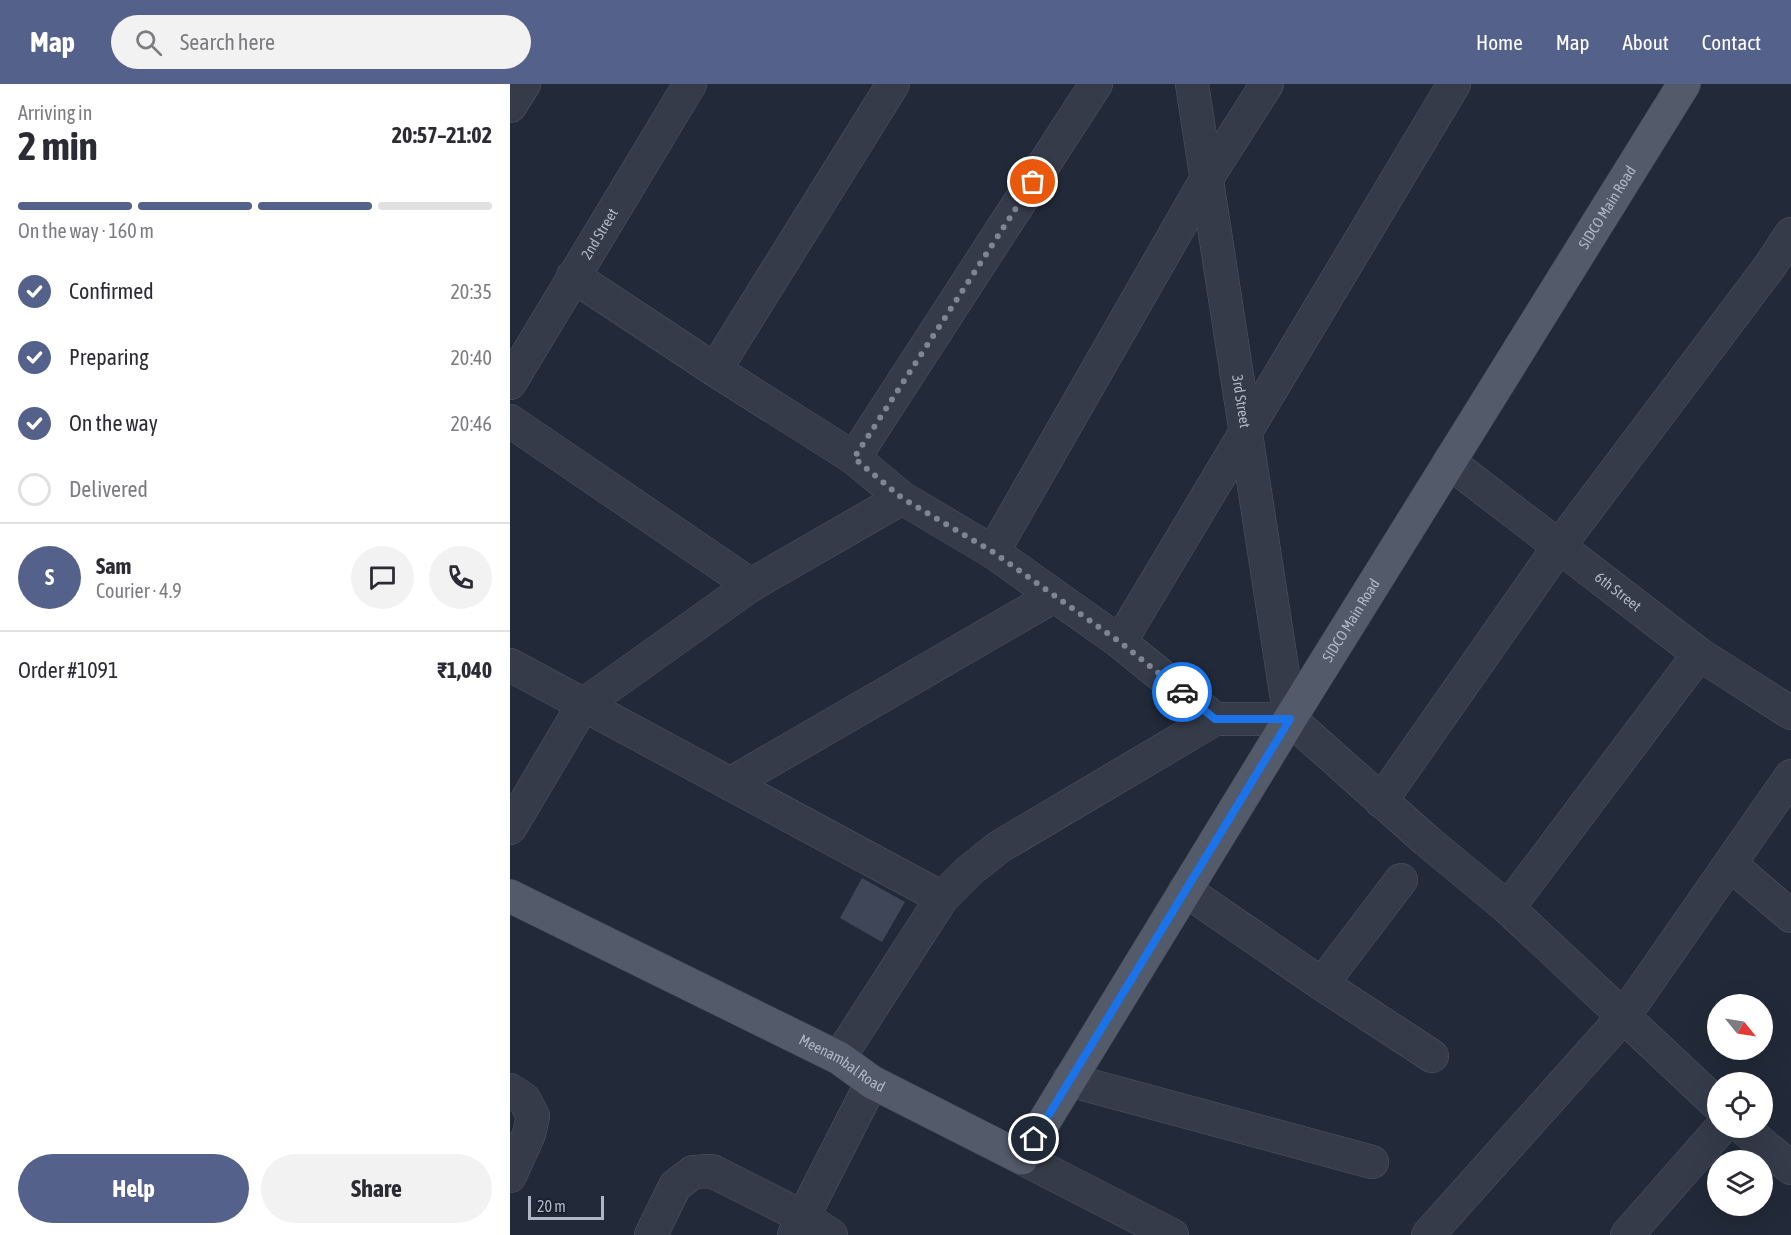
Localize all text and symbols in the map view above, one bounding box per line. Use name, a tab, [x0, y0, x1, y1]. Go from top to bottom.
search box	[111, 15, 531, 69]
text: Map	[30, 26, 75, 58]
icon: search	[132, 26, 165, 59]
text: Search here	[180, 29, 275, 55]
text: Home	[1476, 30, 1523, 54]
text: Map	[1556, 30, 1590, 54]
text: About	[1623, 30, 1669, 54]
text: Contact	[1702, 30, 1761, 54]
text: Arriving in	[18, 101, 92, 124]
text: 20:57–21:02	[392, 122, 492, 148]
text: 2 min	[18, 124, 98, 168]
pin	[1007, 156, 1058, 207]
street label: SIDCO Main Road	[1575, 163, 1639, 252]
icon: bag	[1016, 165, 1049, 198]
street label: 2nd Street	[577, 205, 621, 262]
text: On the way · 160 m	[18, 219, 154, 242]
icon: check	[18, 275, 51, 308]
text: Confirmed	[69, 278, 154, 304]
text: 20:35	[450, 280, 492, 303]
icon: check	[18, 341, 51, 374]
text: Preparing	[69, 344, 149, 370]
text: 20:40	[450, 346, 492, 369]
street label: 3rd Street	[1229, 373, 1254, 429]
icon: check	[18, 407, 51, 440]
text: On the way	[69, 410, 158, 436]
text: 20:46	[450, 412, 492, 435]
text: Delivered	[69, 476, 148, 502]
button: chat	[351, 546, 414, 609]
button: phone	[429, 546, 492, 609]
text: Sam	[96, 553, 131, 579]
text: S	[45, 564, 54, 590]
street label: 6th Street	[1592, 568, 1645, 614]
street label: SIDCO Main Road	[1319, 576, 1383, 665]
text: Courier · 4.9	[96, 579, 182, 602]
text: Order #1091	[18, 657, 118, 683]
text: ₹1,040	[437, 657, 492, 683]
courier	[1152, 662, 1212, 722]
icon: car	[1166, 676, 1199, 709]
north arrow	[1707, 994, 1773, 1060]
map controls	[1707, 994, 1773, 1216]
street label: Meenambal Road	[796, 1031, 888, 1095]
button: locate	[1707, 1072, 1773, 1138]
pin	[1008, 1113, 1059, 1164]
icon: home	[1017, 1122, 1050, 1155]
button: layers	[1707, 1150, 1773, 1216]
button: Help	[18, 1154, 249, 1223]
button: Share	[261, 1154, 492, 1223]
scale bar	[528, 1193, 604, 1220]
text: 20 m	[537, 1197, 566, 1215]

